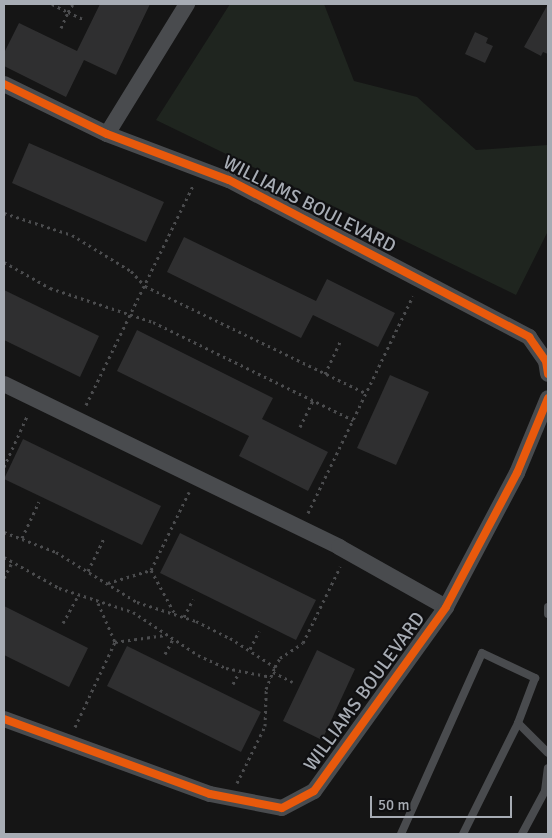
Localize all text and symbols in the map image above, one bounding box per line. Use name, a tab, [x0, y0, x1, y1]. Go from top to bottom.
street label: WILLIAMS BOULEVARD	[219, 152, 399, 258]
street label: WILLIAMS BOULEVARD	[300, 608, 430, 776]
scale bar	[372, 786, 514, 818]
text: 50 m	[378, 796, 409, 814]

